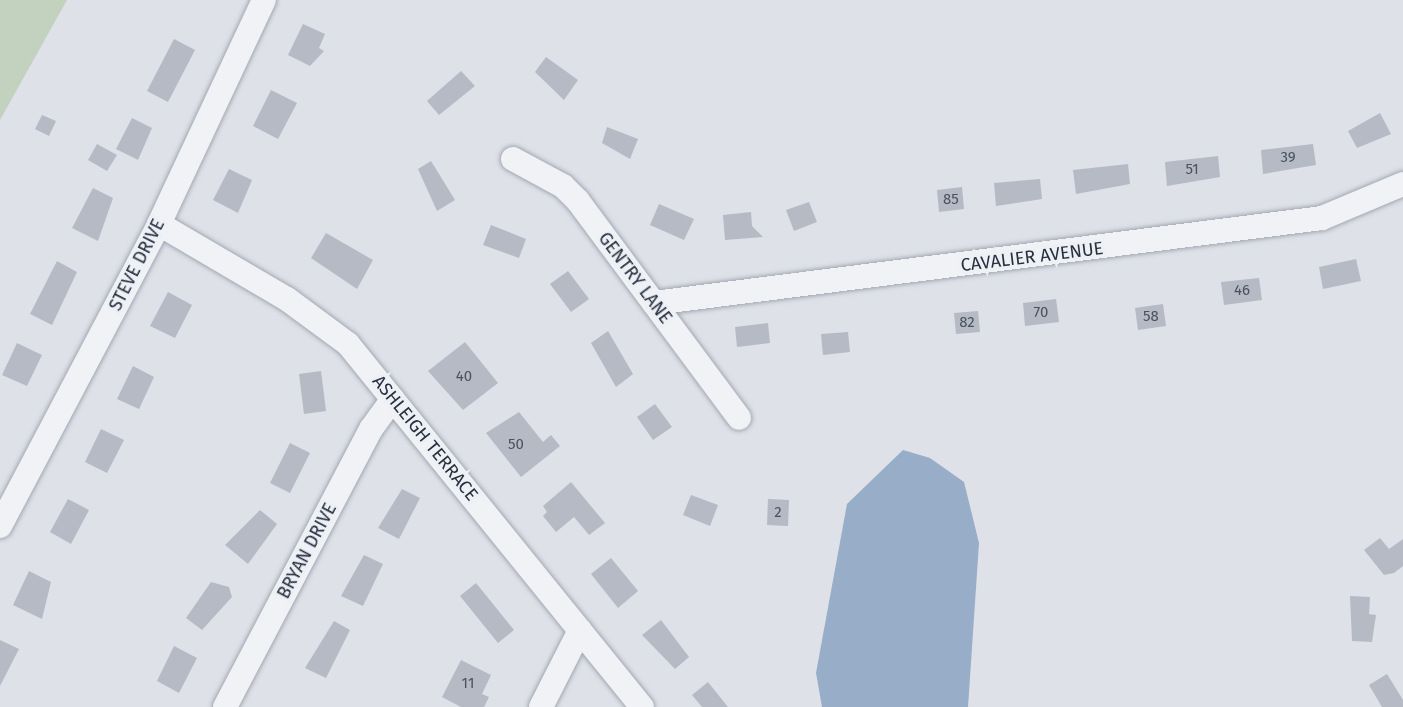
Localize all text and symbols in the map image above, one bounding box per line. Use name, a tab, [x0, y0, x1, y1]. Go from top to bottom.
house number: 39	[1280, 149, 1296, 167]
house number: 51	[1185, 161, 1199, 179]
house number: 85	[943, 191, 959, 209]
street label: STEVE DRIVE	[105, 215, 169, 315]
street label: GENTRY LANE	[594, 228, 676, 328]
street label: CAVALIER AVENUE	[960, 238, 1104, 276]
house number: 46	[1234, 282, 1250, 300]
house number: 70	[1034, 304, 1048, 322]
house number: 58	[1143, 308, 1159, 326]
house number: 82	[959, 314, 975, 332]
house number: 40	[456, 368, 472, 386]
street label: ASHLEIGH TERRACE	[368, 371, 482, 505]
house number: 50	[508, 436, 524, 454]
street label: BRYAN DRIVE	[273, 499, 341, 603]
house number: 2	[774, 504, 782, 522]
house number: 11	[462, 675, 474, 693]

